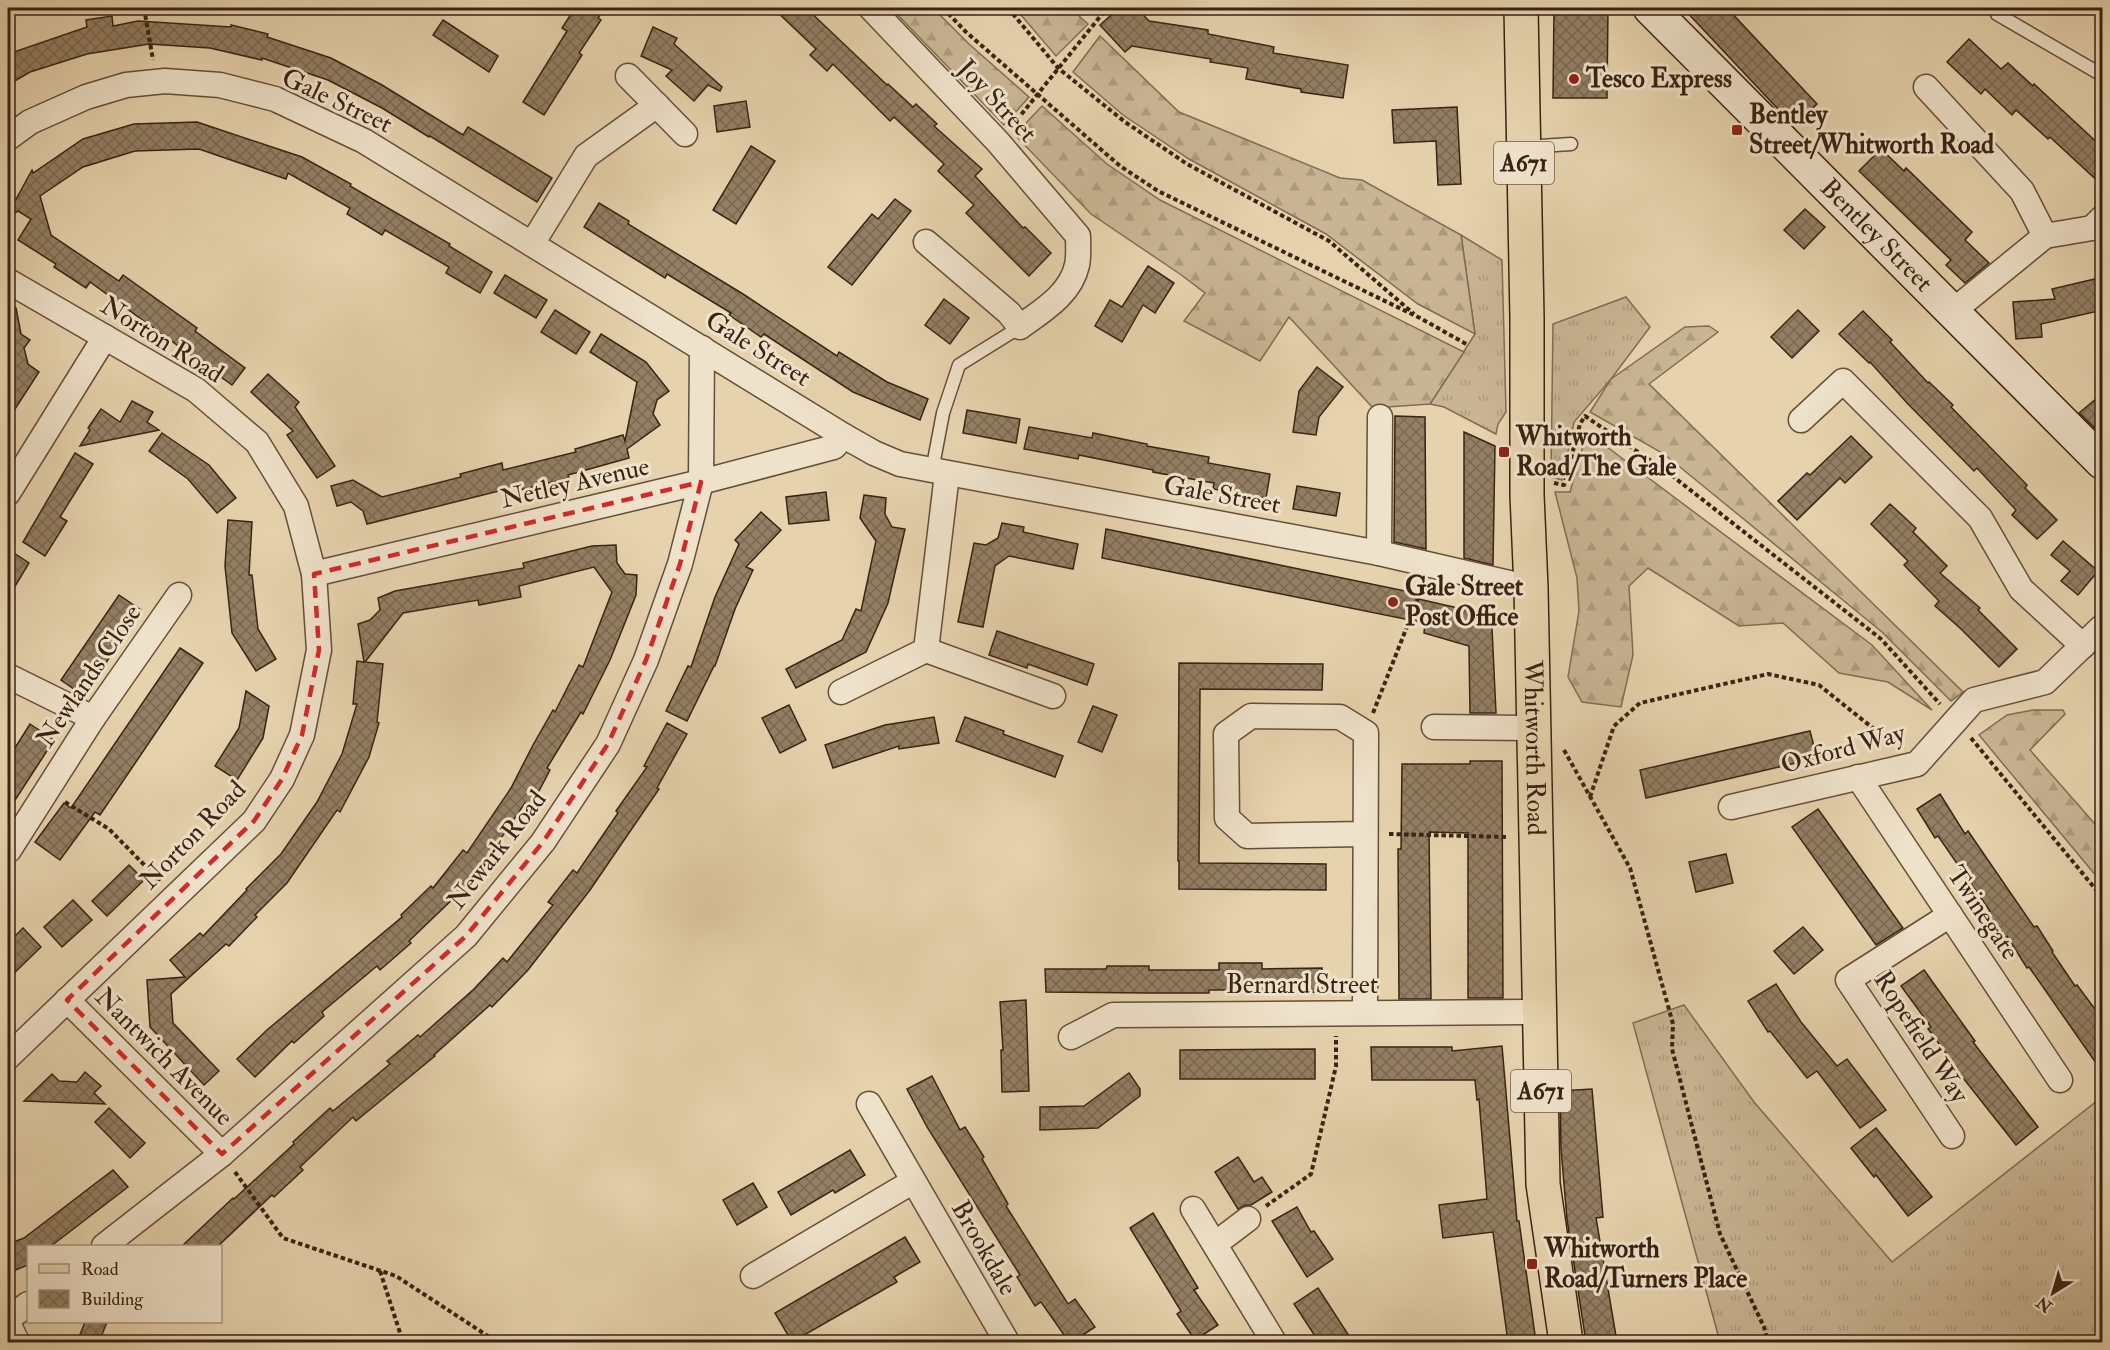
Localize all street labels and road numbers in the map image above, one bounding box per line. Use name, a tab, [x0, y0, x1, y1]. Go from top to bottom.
street label: Joy Street	[950, 52, 1043, 149]
street label: Gale Street	[277, 62, 397, 140]
road number: A671	[1494, 142, 1554, 184]
street label: Bentley Street	[1813, 172, 1940, 299]
street label: Norton Road	[95, 290, 230, 390]
street label: Gale Street	[699, 304, 817, 394]
street label: Netley Avenue	[498, 450, 653, 516]
street label: Gale Street	[1161, 469, 1283, 521]
street label: Newlands Close	[30, 598, 149, 753]
street label: Whitworth Road	[1516, 659, 1552, 836]
street label: Oxford Way	[1777, 717, 1909, 781]
street label: Norton Road	[133, 774, 253, 896]
street label: Newark Road	[441, 784, 553, 916]
street label: Twinegate	[1940, 860, 2026, 966]
street label: Ropefield Way	[1866, 965, 1976, 1110]
street label: Bernard Street	[1226, 969, 1378, 1001]
street label: Nantwich Avenue	[88, 981, 240, 1133]
road number: A671	[1511, 1070, 1571, 1112]
street label: Brookdale	[944, 1195, 1024, 1301]

